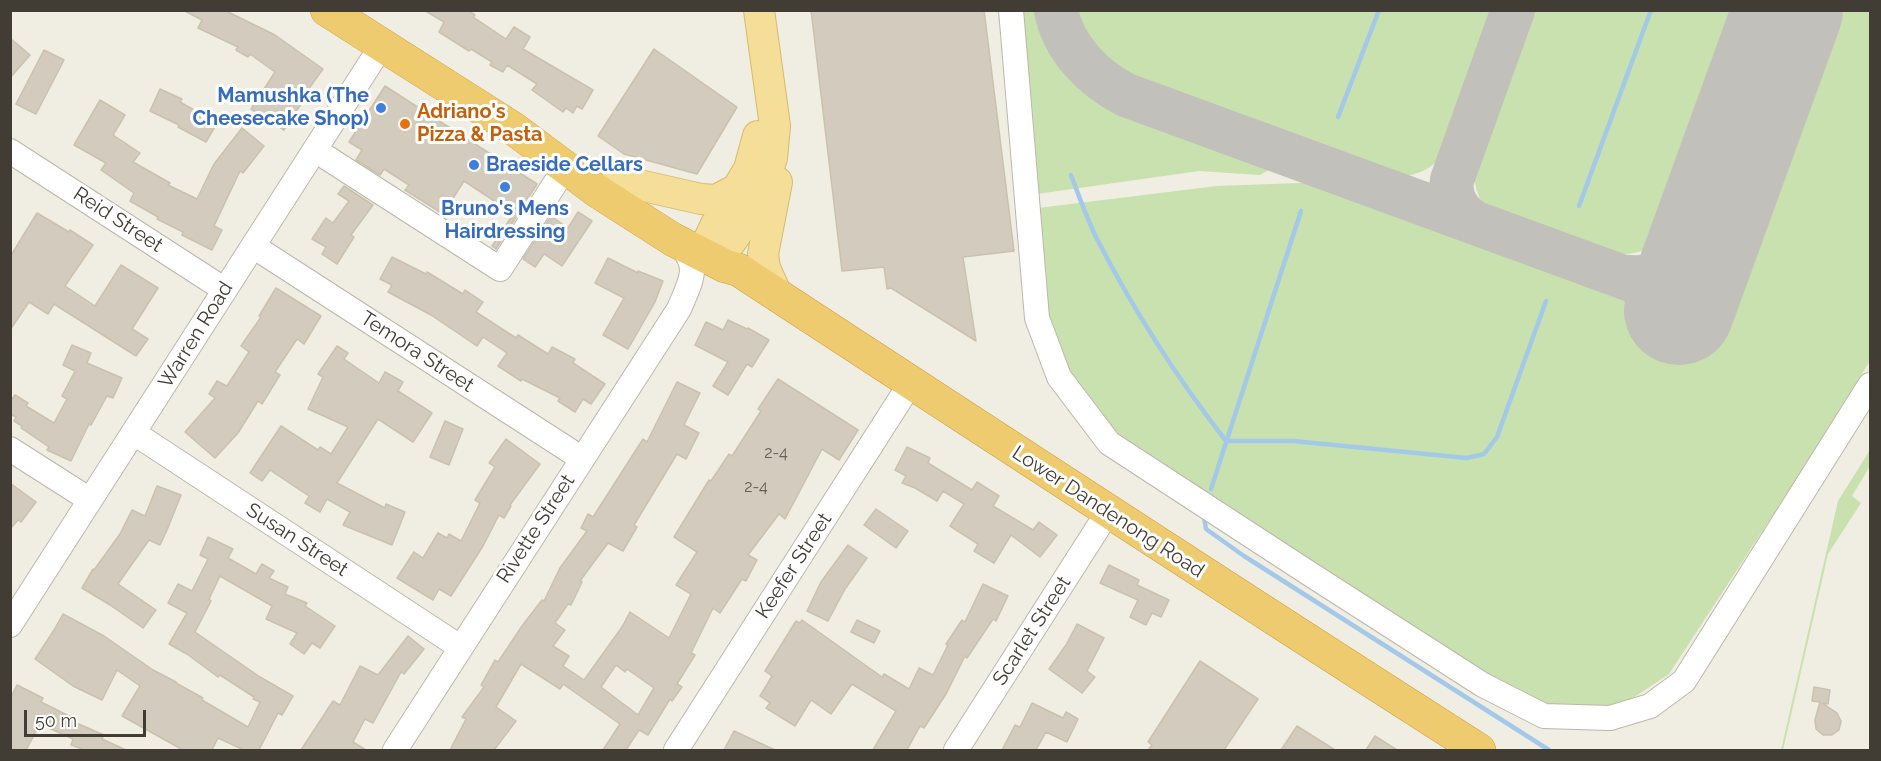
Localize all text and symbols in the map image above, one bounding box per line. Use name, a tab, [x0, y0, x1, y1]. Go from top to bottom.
place label: Mamushka (The Cheesecake Shop)	[192, 84, 369, 131]
place label: Adriano's Pizza & Pasta	[417, 100, 542, 147]
marker: Mamushka (The Cheesecake Shop)	[374, 101, 388, 115]
marker: Adriano's Pizza & Pasta	[398, 117, 412, 131]
place label: Braeside Cellars	[486, 153, 643, 177]
marker: Braeside Cellars	[467, 158, 481, 172]
marker: Bruno's Mens Hairdressing	[498, 180, 512, 194]
street label: Reid Street	[69, 182, 167, 258]
place label: Bruno's Mens Hairdressing	[441, 197, 569, 244]
street label: Warren Road	[154, 277, 238, 393]
street label: Temora Street	[356, 306, 478, 398]
street label: Lower Dandenong Road	[1007, 441, 1209, 583]
house number: 2-4	[764, 443, 788, 463]
street label: Rivette Street	[492, 470, 580, 588]
house number: 2-4	[744, 477, 768, 497]
street label: Susan Street	[241, 498, 353, 582]
street label: Keefer Street	[751, 509, 837, 623]
street label: Scarlet Street	[988, 572, 1076, 690]
scale bar	[27, 698, 148, 736]
text: 50 m	[35, 710, 77, 731]

